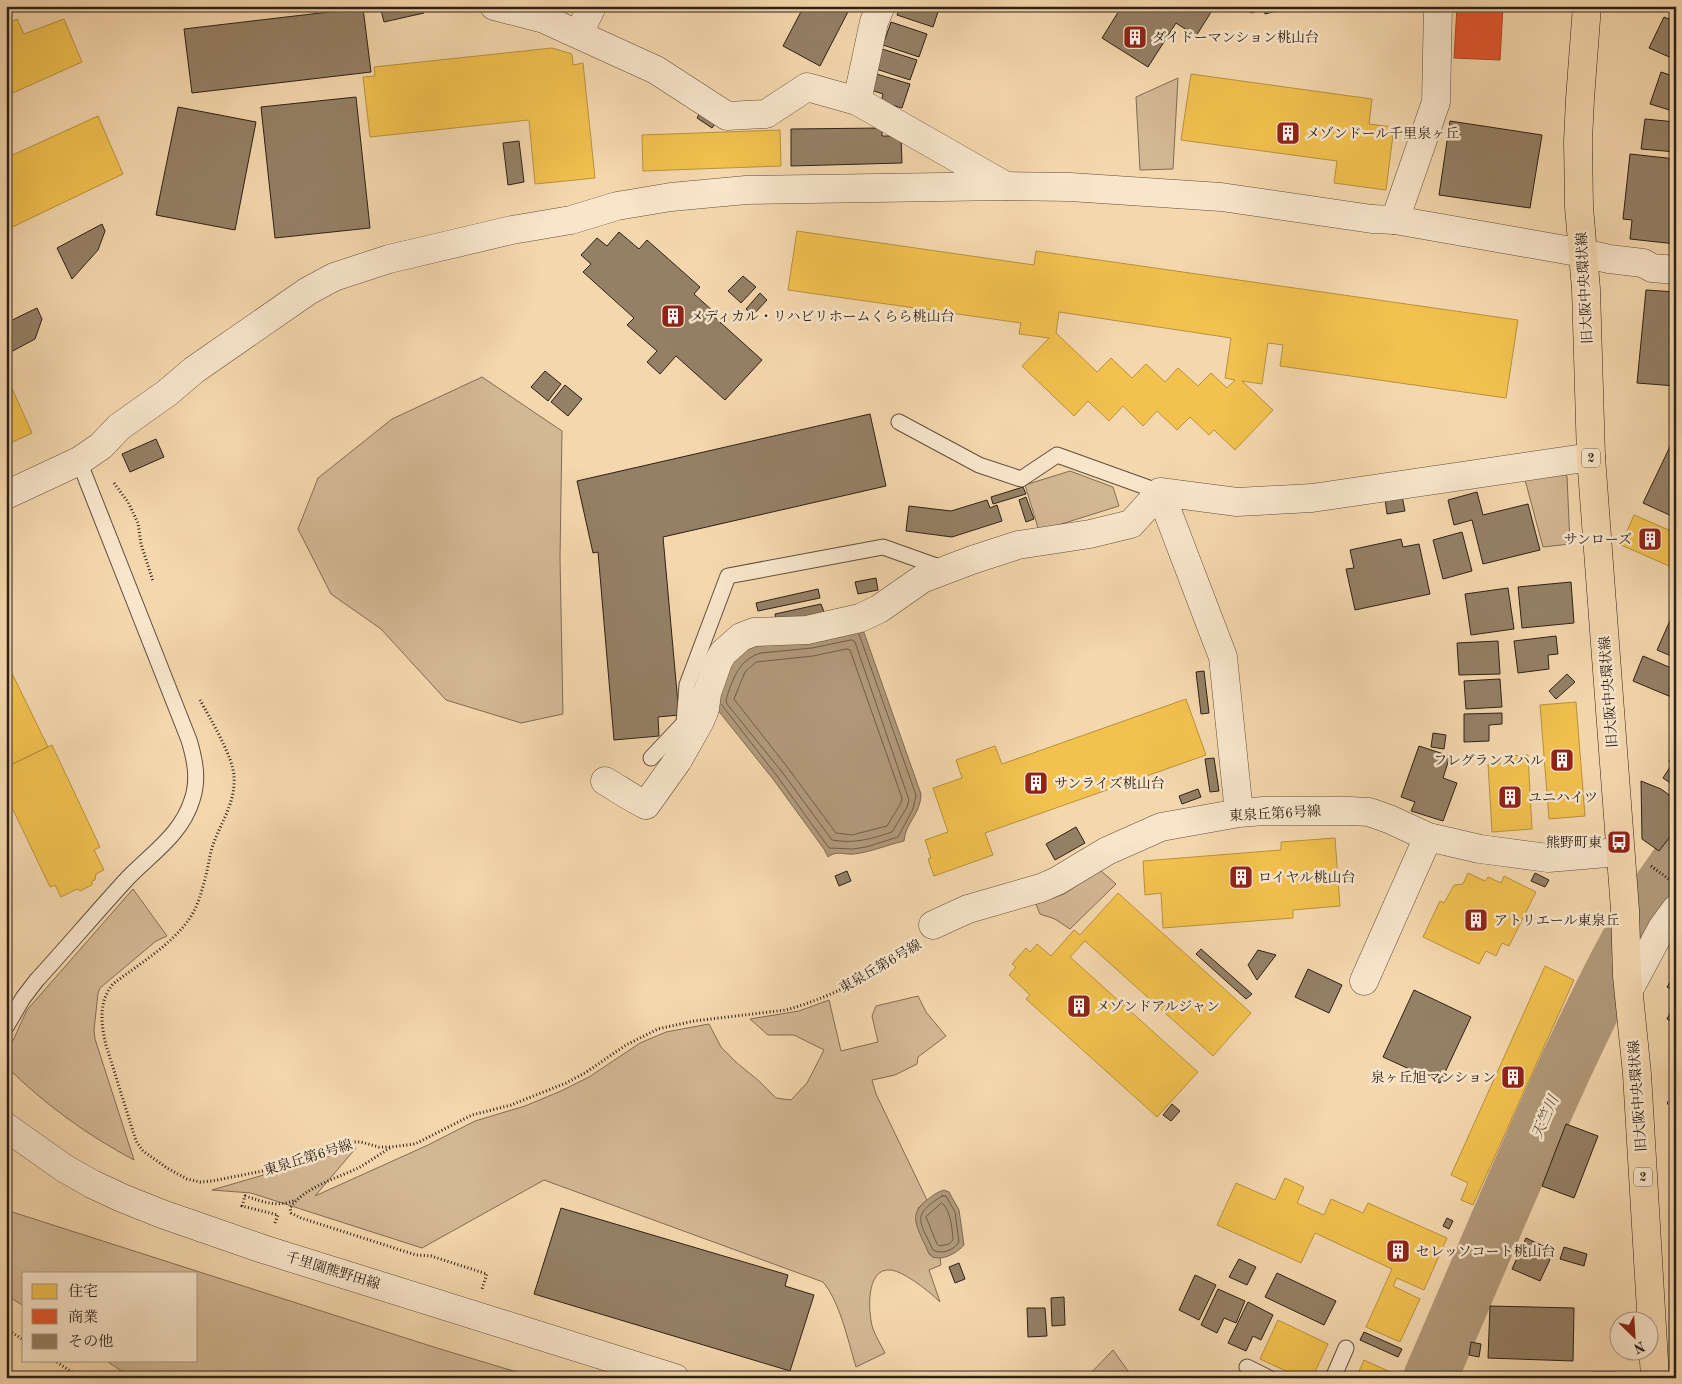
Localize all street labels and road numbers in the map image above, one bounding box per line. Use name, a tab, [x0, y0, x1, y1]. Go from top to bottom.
street label: 旧大阪中央環状線	[1574, 232, 1595, 344]
road number: 2	[1582, 448, 1600, 468]
street label: 旧大阪中央環状線	[1597, 636, 1620, 748]
street label: 東泉丘第6号線	[1229, 804, 1321, 823]
street label: 東泉丘第6号線	[837, 937, 924, 996]
street label: 旧大阪中央環状線	[1626, 1040, 1649, 1152]
street label: 東泉丘第6号線	[262, 1137, 354, 1178]
road number: 2	[1634, 1168, 1652, 1186]
street label: 千里園熊野田線	[284, 1249, 382, 1292]

